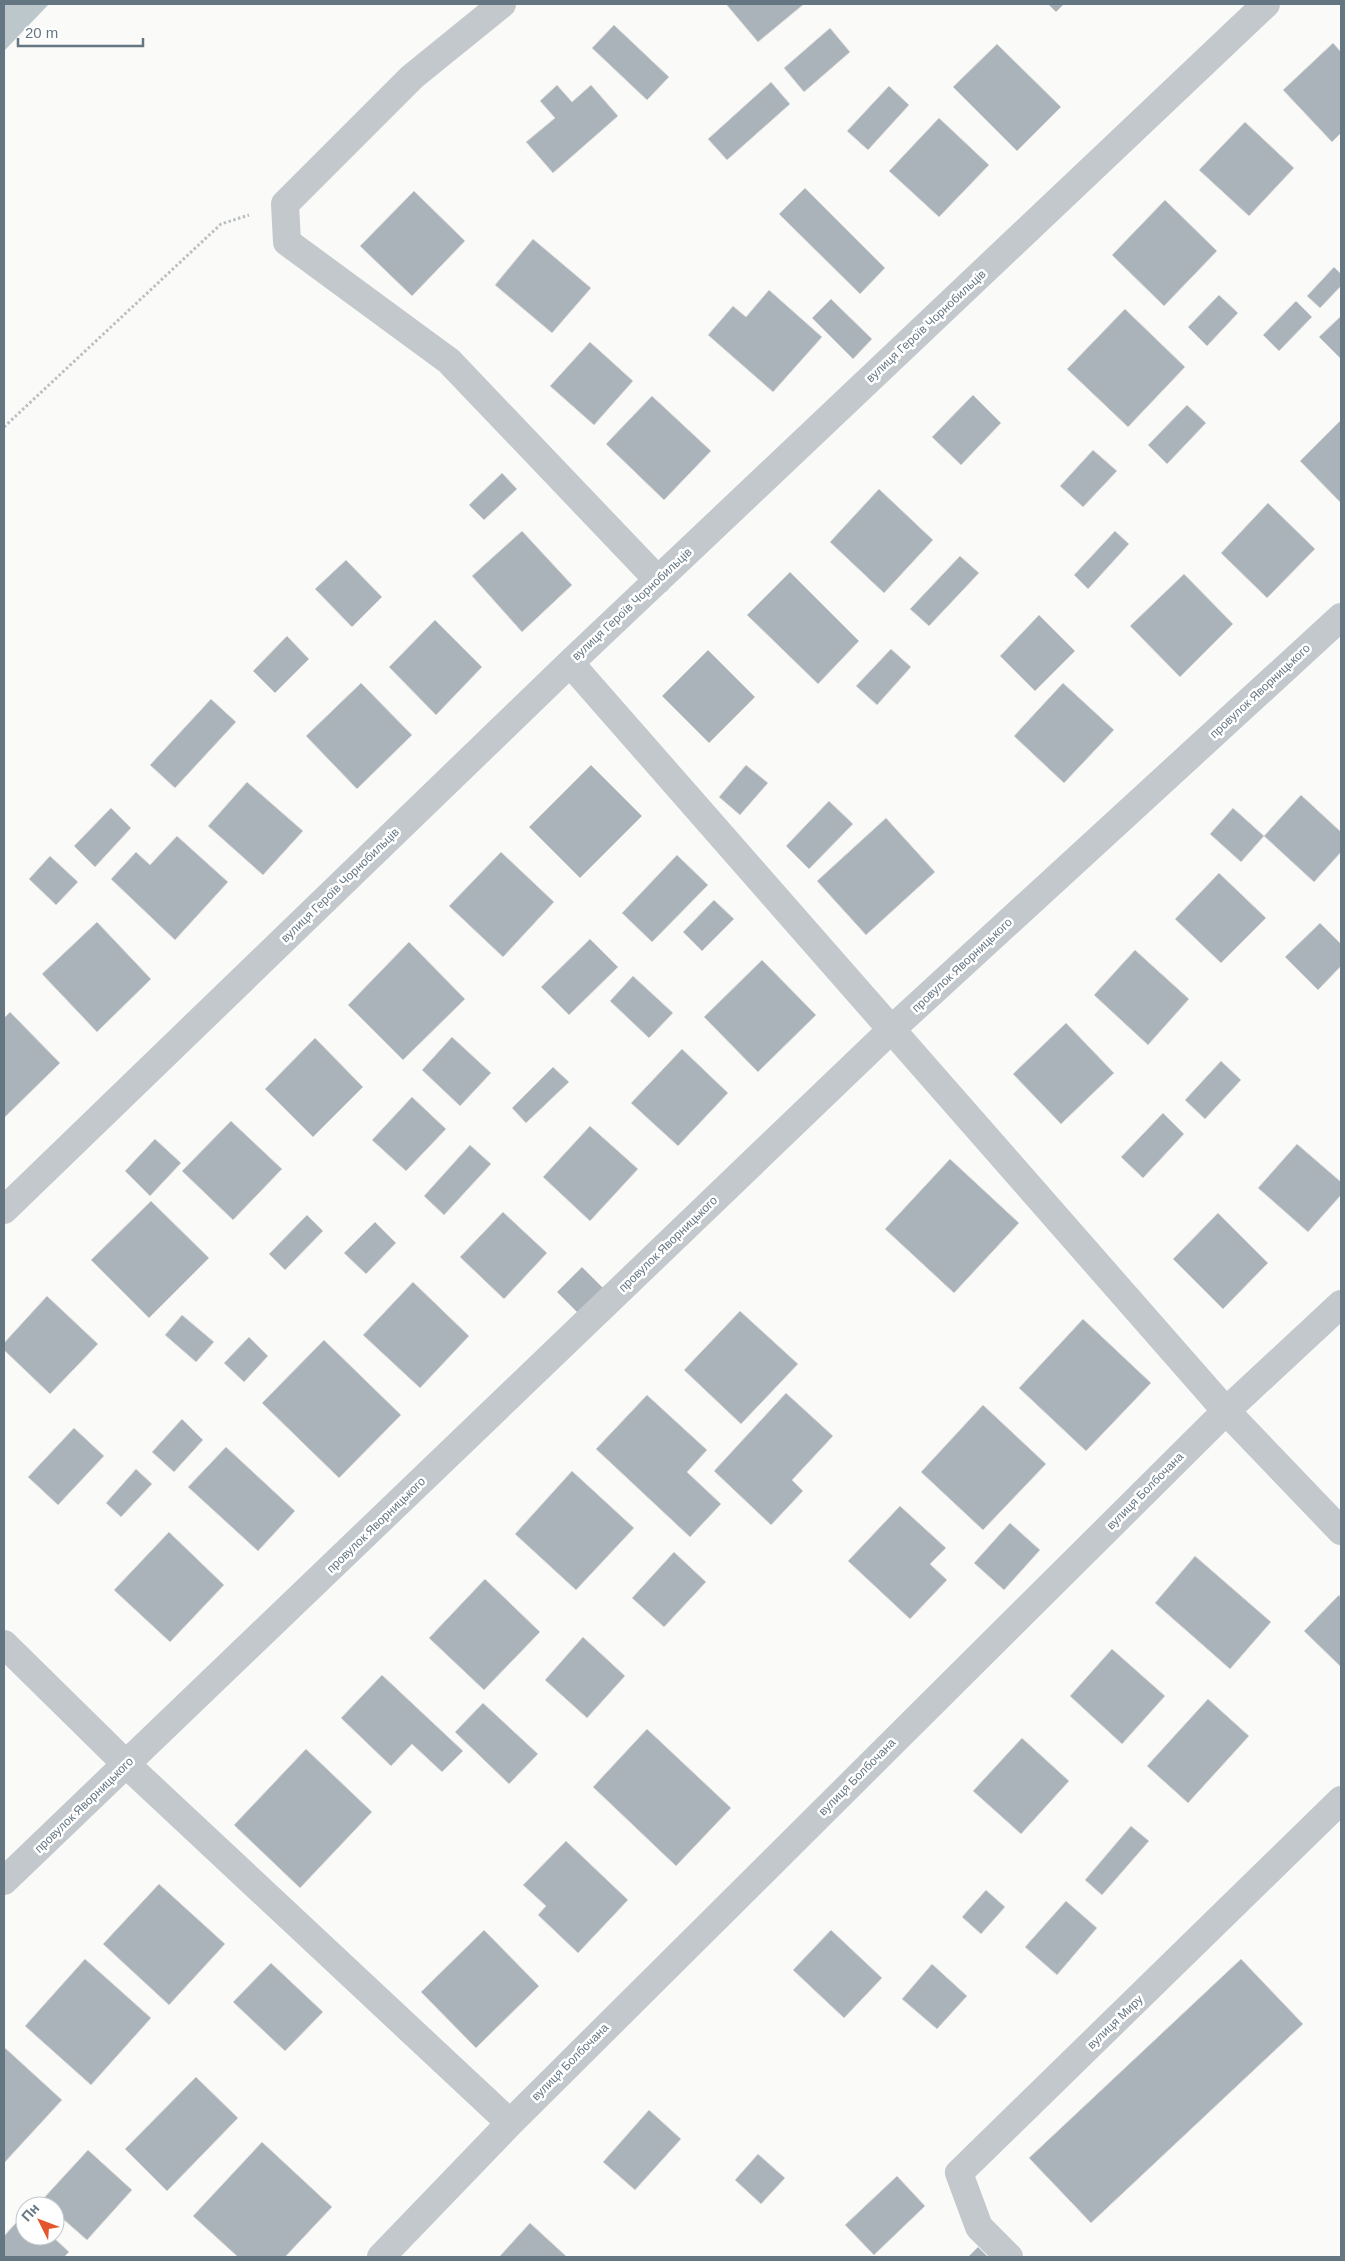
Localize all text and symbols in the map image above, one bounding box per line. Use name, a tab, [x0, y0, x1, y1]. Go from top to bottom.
scale bar	[18, 15, 142, 47]
text: 20 m	[25, 24, 58, 41]
street label: вулиця Героїв Чорнобильців	[863, 267, 989, 385]
street label: вулиця Героїв Чорнобильців	[569, 545, 695, 663]
street label: провулок Яворницького	[1207, 641, 1313, 741]
street label: вулиця Героїв Чорнобильців	[278, 825, 402, 945]
street label: провулок Яворницького	[909, 915, 1015, 1015]
street label: провулок Яворницького	[616, 1193, 720, 1295]
street label: вулиця Болбочана	[1104, 1449, 1187, 1532]
street label: провулок Яворницького	[324, 1474, 428, 1576]
street label: вулиця Болбочана	[816, 1735, 899, 1818]
street label: провулок Яворницького	[32, 1754, 136, 1856]
street label: вулиця Миру	[1084, 1992, 1146, 2052]
street label: вулиця Болбочана	[529, 2020, 612, 2103]
north arrow	[15, 2196, 65, 2246]
text: Пн	[18, 2200, 42, 2225]

